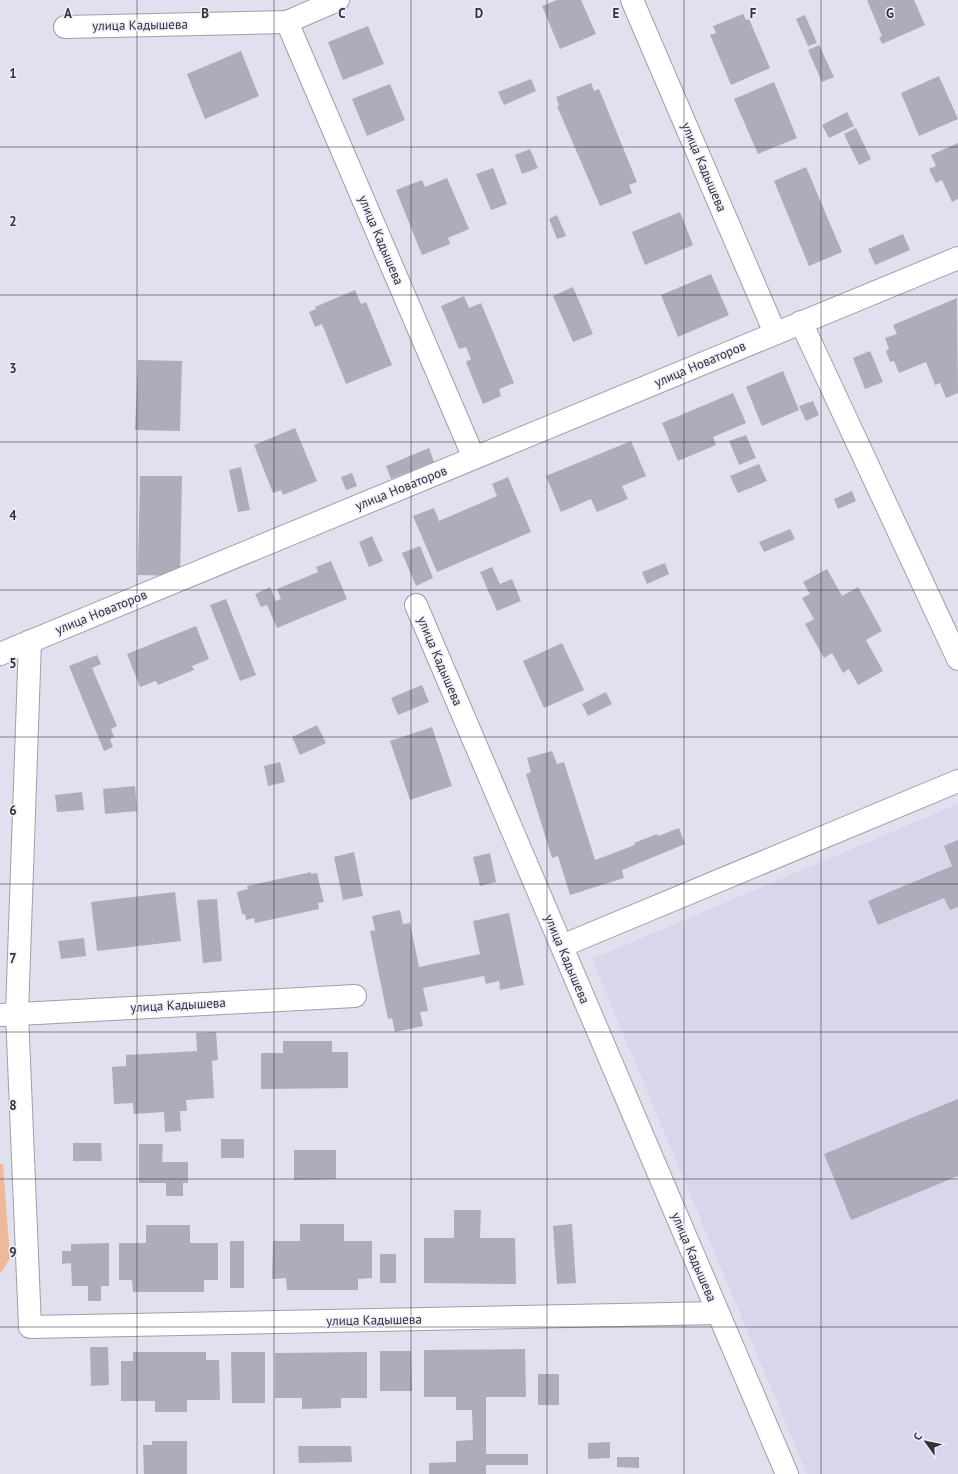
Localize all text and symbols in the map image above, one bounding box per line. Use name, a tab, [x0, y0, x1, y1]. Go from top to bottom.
text: A	[64, 5, 72, 22]
text: B	[201, 5, 209, 22]
text: C	[338, 5, 346, 22]
text: D	[475, 5, 483, 22]
text: E	[613, 5, 620, 22]
text: F	[750, 5, 757, 22]
text: G	[886, 5, 894, 22]
street label: улица Кадышева	[92, 16, 188, 34]
text: 1	[9, 65, 17, 82]
street label: улица Кадышева	[677, 120, 731, 214]
street label: улица Кадышева	[354, 193, 408, 287]
text: 2	[9, 213, 17, 230]
street label: улица Новаторов	[652, 337, 748, 391]
text: 3	[9, 360, 17, 377]
street label: улица Новаторов	[353, 462, 449, 514]
text: 4	[9, 507, 17, 524]
street label: улица Новаторов	[53, 586, 149, 638]
street label: улица Кадышева	[413, 614, 467, 708]
text: 5	[9, 655, 17, 672]
text: 6	[9, 802, 17, 819]
street label: улица Кадышева	[540, 912, 594, 1006]
text: 7	[9, 950, 17, 967]
street label: улица Кадышева	[130, 994, 226, 1016]
text: 8	[9, 1097, 17, 1114]
street label: улица Кадышева	[667, 1210, 721, 1304]
text: 9	[9, 1244, 17, 1261]
street label: улица Кадышева	[326, 1311, 422, 1329]
north arrow	[906, 1422, 946, 1462]
text: С	[910, 1430, 925, 1443]

